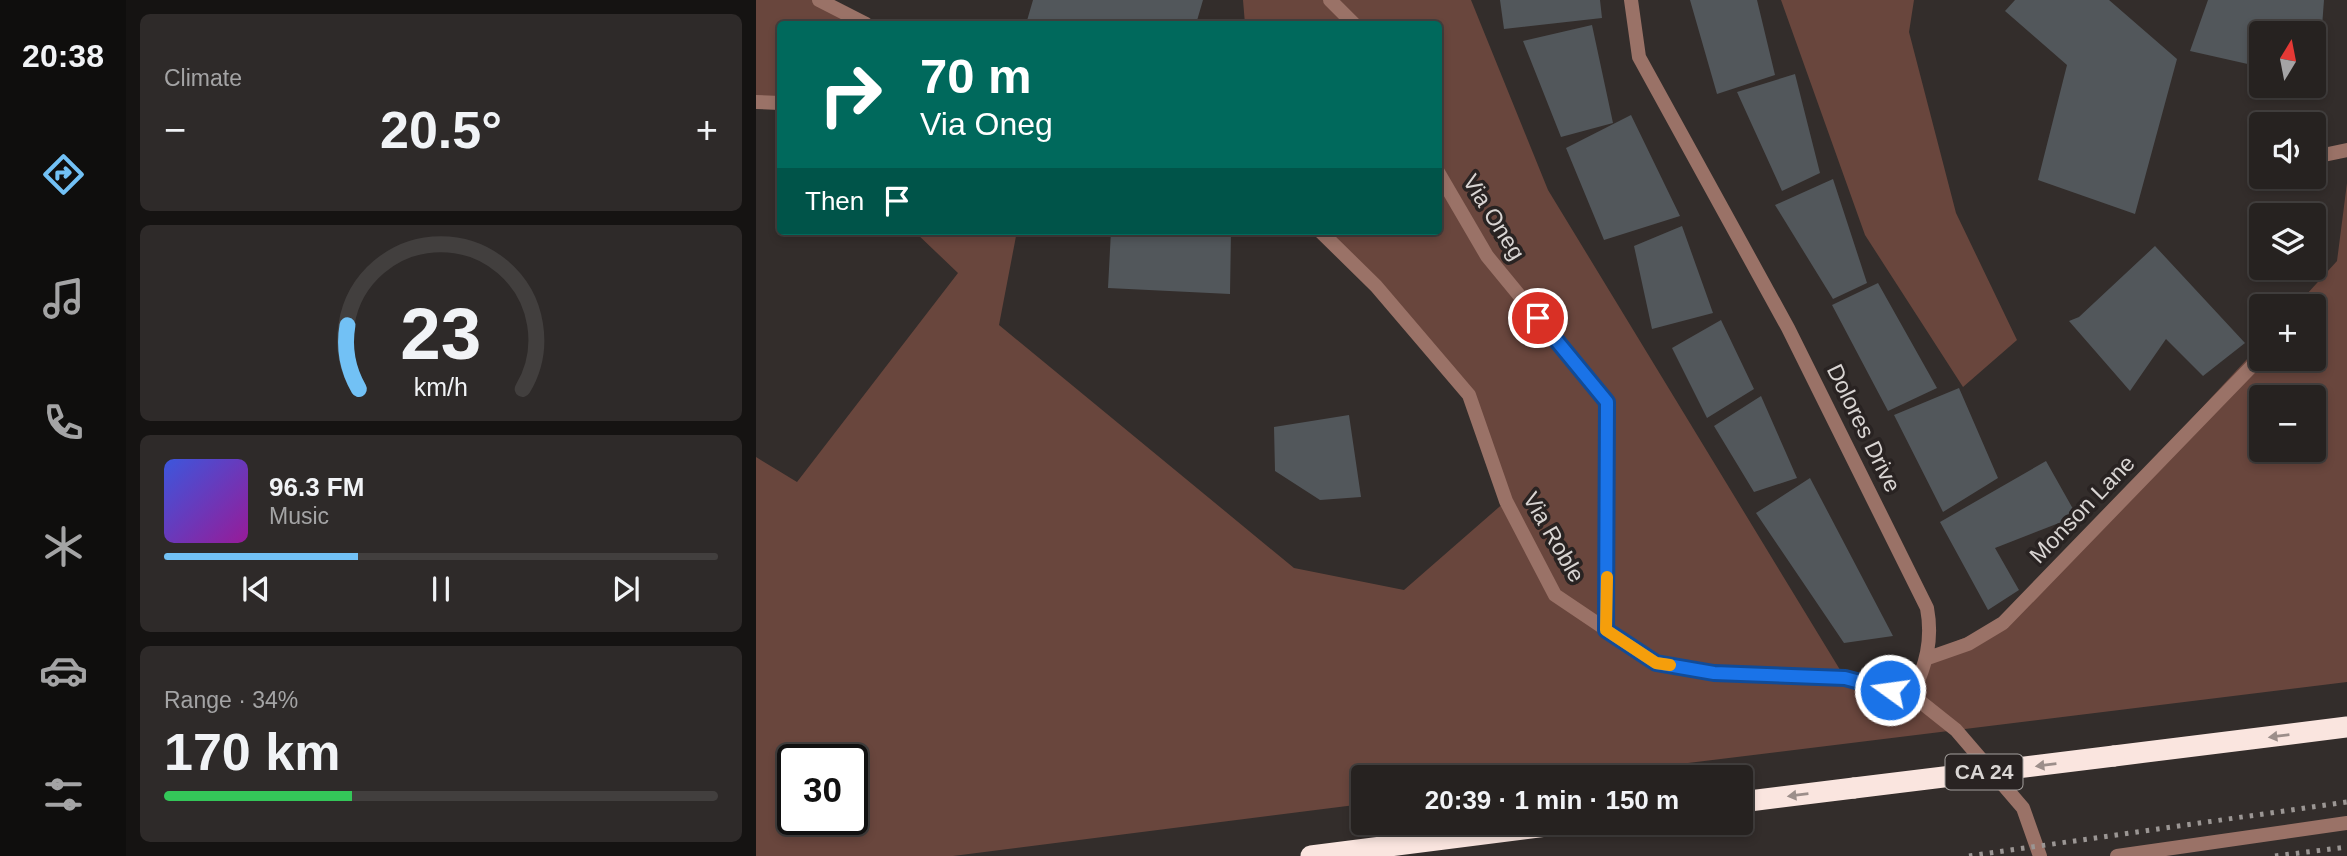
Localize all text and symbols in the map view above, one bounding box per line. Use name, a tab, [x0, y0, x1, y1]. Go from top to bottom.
north arrow	[2249, 21, 2326, 98]
map controls	[2249, 21, 2326, 462]
text: 20:38	[22, 38, 104, 74]
icon: right	[805, 49, 896, 140]
text: 70 m	[920, 49, 1032, 103]
text: Climate	[164, 65, 242, 91]
text: 20.5°	[380, 101, 502, 159]
text: Via Oneg	[920, 106, 1053, 142]
text: −	[164, 109, 186, 151]
text: +	[696, 109, 718, 151]
button: sound	[2249, 112, 2326, 189]
icon: directions	[39, 150, 88, 199]
street label: Via Oneg	[1458, 170, 1530, 264]
icon: arrive	[878, 182, 916, 220]
text: Then	[805, 186, 864, 216]
button: layers	[2249, 203, 2326, 280]
icon: music	[39, 274, 88, 323]
pin	[1508, 288, 1568, 348]
text: 23	[401, 293, 481, 374]
button: +	[2249, 294, 2326, 371]
icon: arrive	[1519, 299, 1557, 337]
street label: Dolores Drive	[1822, 360, 1906, 496]
text: km/h	[414, 373, 468, 401]
button: −	[2249, 385, 2326, 462]
icon: phone	[39, 398, 88, 447]
street label: Monson Lane	[2024, 450, 2140, 568]
text: 96.3 FM	[269, 472, 364, 502]
street label: Via Roble	[1518, 487, 1590, 587]
text: Music	[269, 503, 329, 529]
icon: climate	[39, 522, 88, 571]
icon: previous	[237, 570, 275, 608]
icon: pause	[422, 570, 460, 608]
icon: next	[607, 570, 645, 608]
icon: car	[39, 646, 88, 695]
position arrow	[1853, 653, 1927, 727]
text: Range · 34%	[164, 687, 298, 713]
text: 170 km	[164, 723, 340, 781]
one-way arrow	[2268, 730, 2290, 741]
speed limit sign: 30	[777, 744, 868, 835]
road number: CA 24	[1946, 754, 2022, 790]
one-way arrow	[2035, 759, 2057, 770]
icon: filters	[39, 770, 88, 819]
text: 20:39 · 1 min · 150 m	[1425, 785, 1679, 815]
one-way arrow	[1786, 789, 1808, 800]

